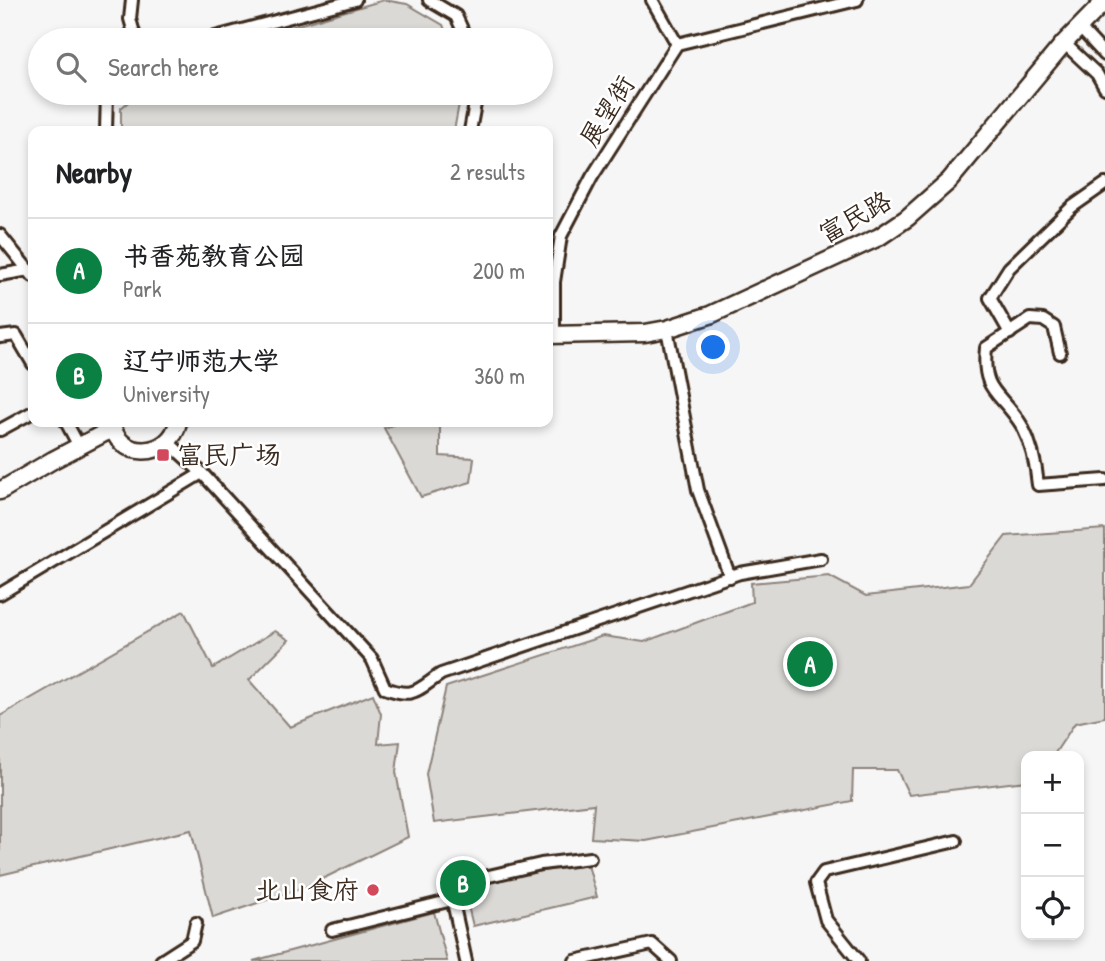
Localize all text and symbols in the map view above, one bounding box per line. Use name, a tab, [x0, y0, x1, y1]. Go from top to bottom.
search box	[28, 28, 553, 105]
icon: search	[52, 48, 90, 86]
text: Search here	[108, 49, 219, 84]
street label: 展望街	[571, 68, 642, 153]
text: Nearby	[56, 152, 132, 192]
text: 2 results	[450, 156, 525, 187]
street label: 富民路	[812, 182, 897, 251]
text: 书香苑教育公园	[123, 238, 305, 273]
text: A	[73, 255, 85, 286]
text: 200 m	[473, 255, 525, 286]
text: Park	[123, 273, 161, 304]
your location	[696, 330, 730, 364]
text: 辽宁师范大学	[123, 343, 279, 378]
text: B	[73, 360, 85, 391]
text: 360 m	[474, 360, 525, 391]
text: University	[123, 378, 210, 409]
place label: 富民广场	[177, 437, 281, 472]
marker: 富民广场	[155, 447, 171, 463]
pin: A	[787, 638, 833, 690]
map controls	[1021, 751, 1084, 940]
button: +	[1021, 751, 1084, 814]
button: −	[1021, 814, 1084, 877]
pin: B	[440, 857, 486, 909]
place label: 北山食府	[255, 872, 359, 907]
button: locate	[1021, 877, 1084, 940]
marker: 北山食府	[365, 882, 381, 898]

